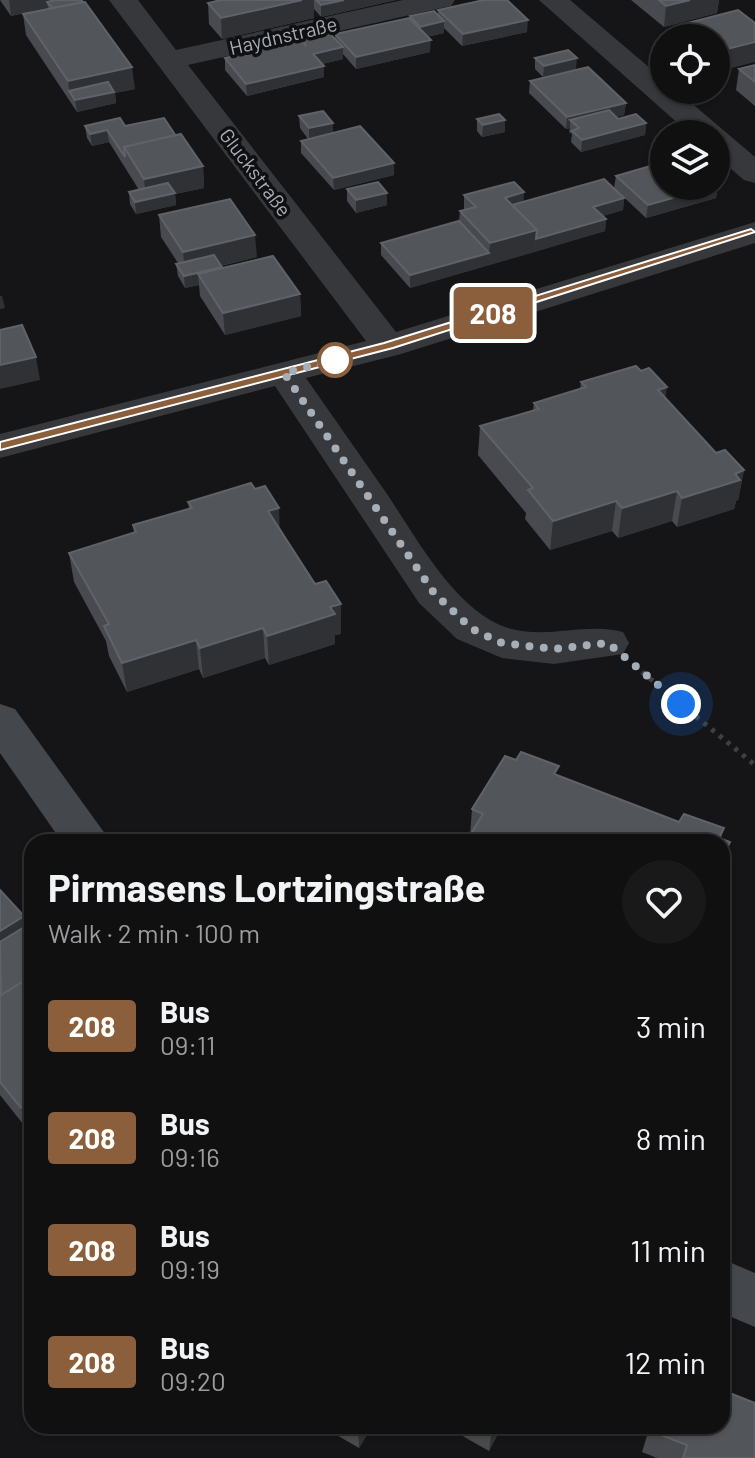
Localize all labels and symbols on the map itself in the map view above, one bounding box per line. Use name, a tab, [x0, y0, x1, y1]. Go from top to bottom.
street label: Haydnstraße	[227, 11, 339, 59]
street label: Gluckstraße	[215, 123, 297, 221]
line badge: 208	[447, 287, 539, 339]
unlabelled marker	[318, 343, 352, 377]
your location	[661, 684, 701, 724]

